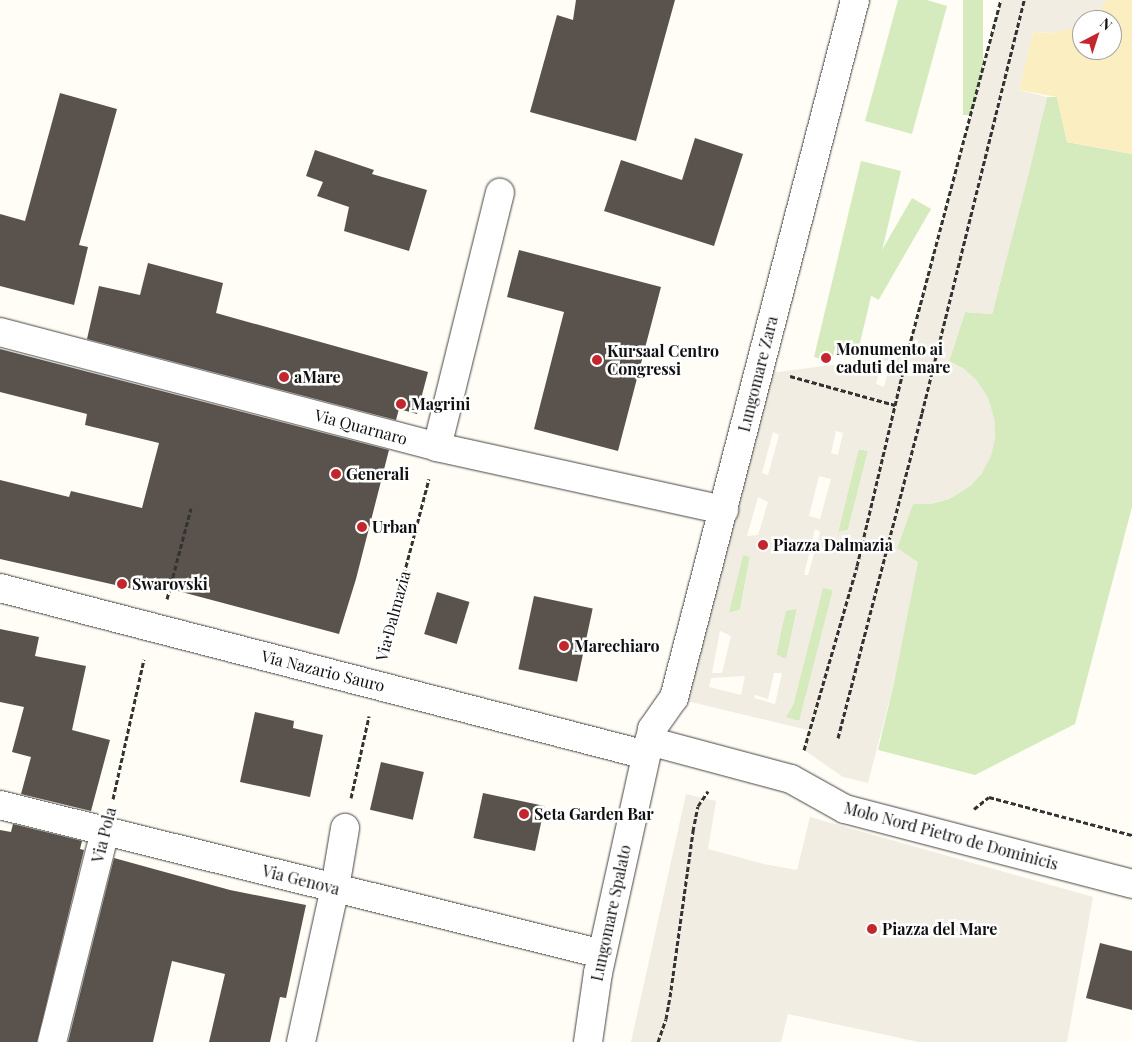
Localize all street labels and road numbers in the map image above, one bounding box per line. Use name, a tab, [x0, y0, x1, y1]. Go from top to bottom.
street label: Lungomare Zara	[734, 314, 782, 434]
street label: Via Quarnaro	[312, 405, 410, 449]
street label: Via Dalmazia	[372, 569, 414, 663]
street label: Via Nazario Sauro	[259, 646, 387, 696]
street label: Molo Nord Pietro de Dominicis	[842, 798, 1060, 874]
street label: Via Pola	[88, 805, 120, 865]
street label: Lungomare Spalato	[587, 843, 635, 983]
street label: Via Genova	[260, 861, 342, 899]

